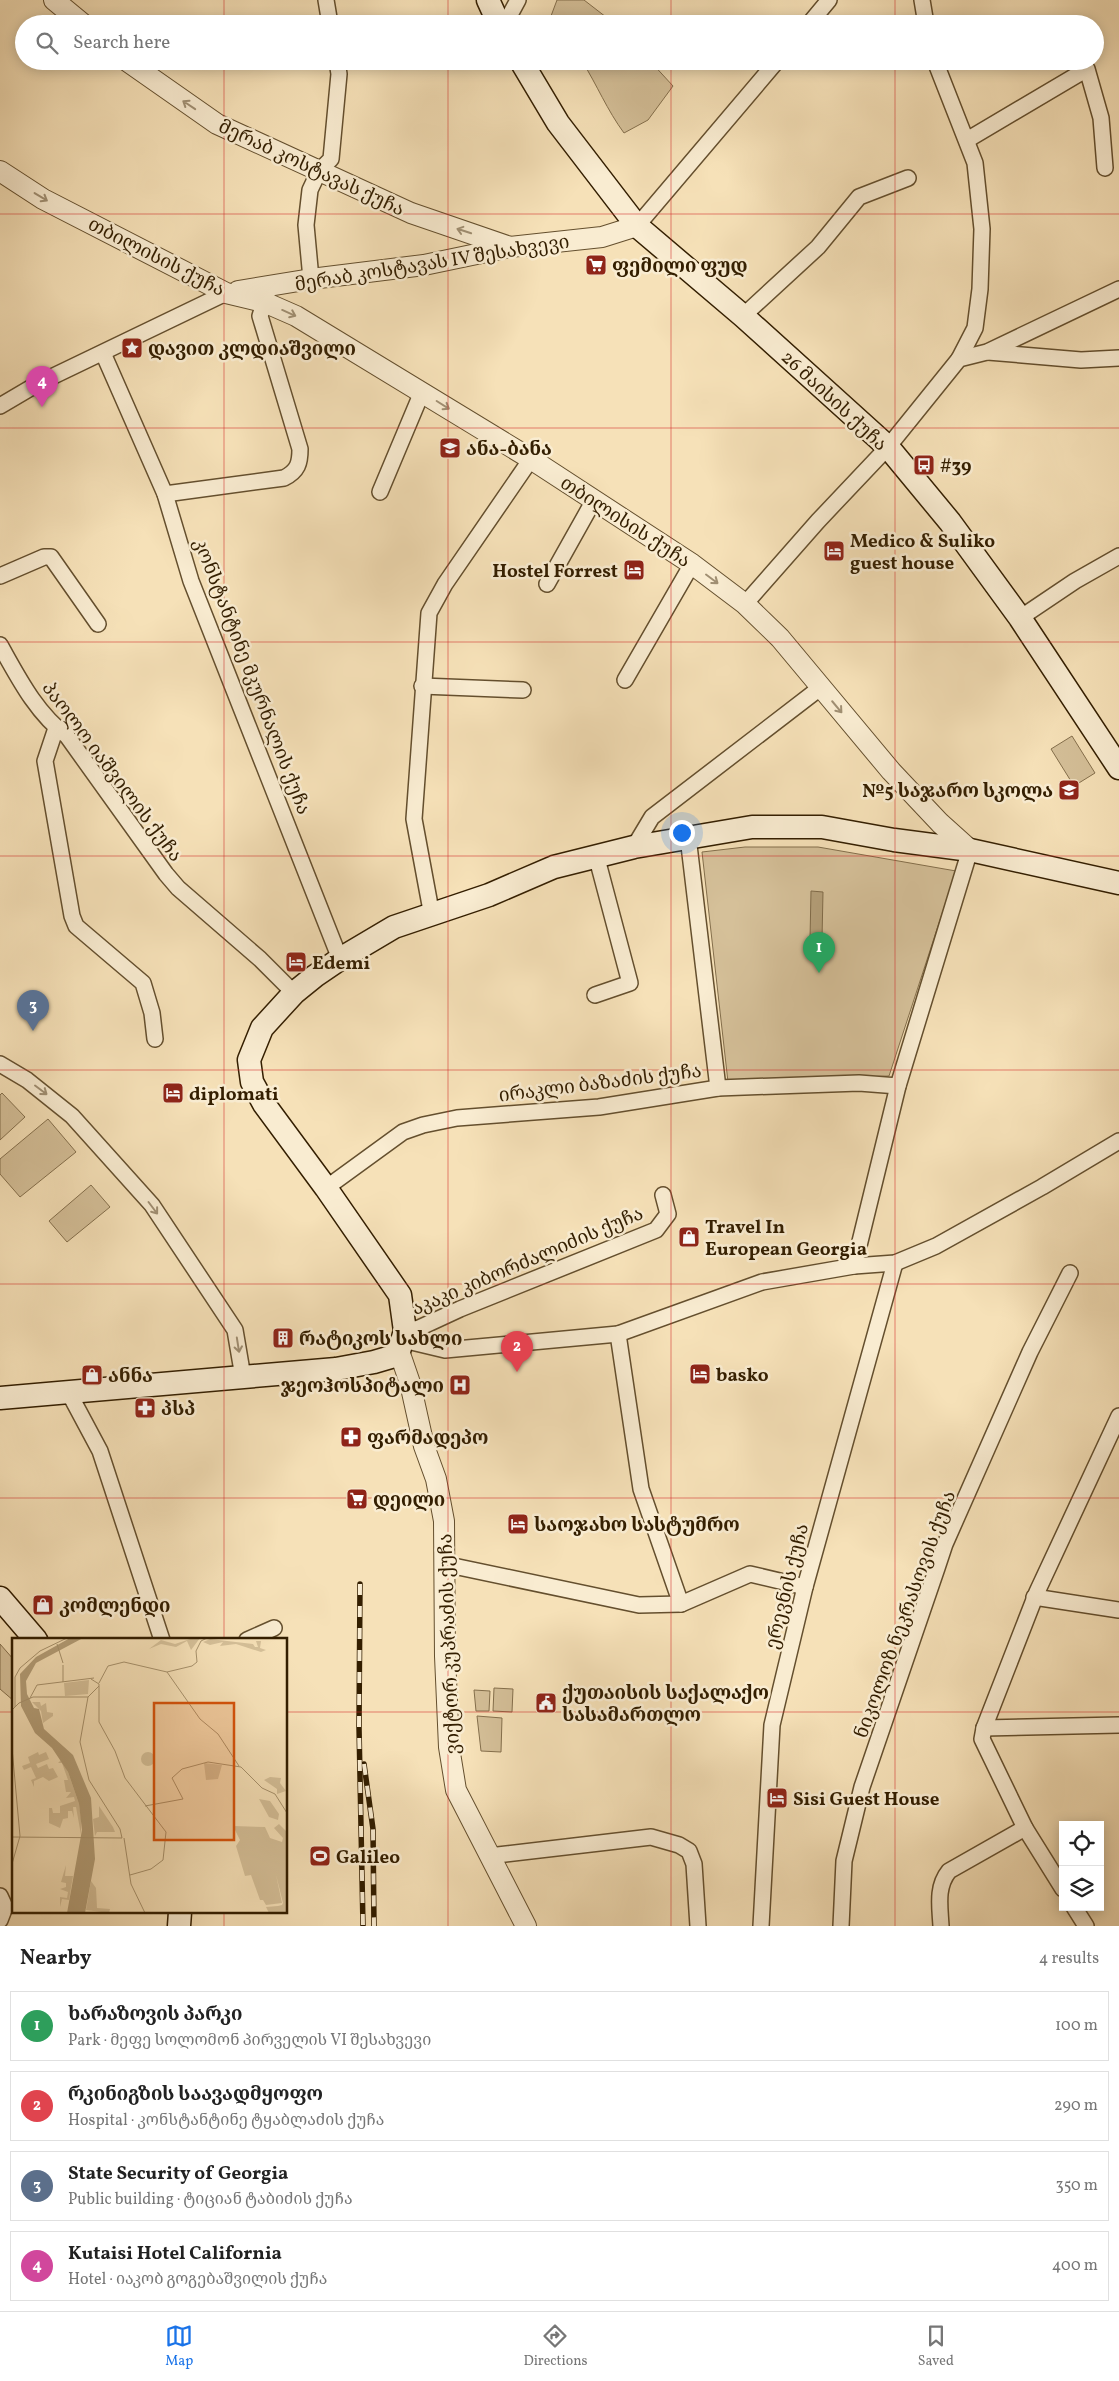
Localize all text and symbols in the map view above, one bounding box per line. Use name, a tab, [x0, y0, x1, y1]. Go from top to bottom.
search box	[15, 15, 1104, 70]
icon: search	[33, 29, 61, 57]
text: Search here	[73, 30, 170, 56]
one-way arrow	[183, 100, 197, 110]
street label: მერაბ კოსტავას ქუჩა	[214, 114, 408, 223]
one-way arrow	[33, 192, 47, 202]
street label: თბილისის ქუჩა	[83, 212, 229, 304]
one-way arrow	[456, 226, 472, 236]
street label: მერაბ კოსტავას IV შესახვევი	[293, 229, 571, 299]
supermarket icon: ფემილი ფუდ	[584, 253, 608, 277]
place label: ფემილი ფუდ	[612, 254, 748, 280]
one-way arrow	[281, 308, 296, 318]
place icon: დავით კლდიაშვილი	[120, 336, 144, 360]
place label: დავით კლდიაშვილი	[148, 337, 356, 363]
street label: 26 მაისის ქუჩა	[775, 345, 893, 458]
pin: 4	[26, 366, 58, 407]
one-way arrow	[435, 401, 449, 411]
school or university icon: ანა-ბანა	[438, 436, 462, 460]
place label: ანა-ბანა	[466, 437, 552, 463]
bus stop icon: #39	[912, 453, 936, 477]
place label: #39	[940, 454, 971, 480]
street label: თბილისის ქუჩა	[555, 471, 695, 575]
place label: Medico & Suliko guest house	[850, 529, 995, 577]
street label: კონსტანტინე მკურნალის ქუჩა	[186, 535, 316, 819]
hotel icon: Medico & Suliko guest house	[822, 539, 846, 563]
hotel icon: Hostel Forrest	[622, 558, 646, 582]
place label: Hostel Forrest	[492, 559, 618, 585]
one-way arrow	[705, 573, 718, 584]
street label: პაოლო იაშვილის ქუჩა	[35, 677, 188, 868]
one-way arrow	[831, 700, 842, 713]
school or university icon: №5 საჯარო სკოლა	[1057, 778, 1081, 802]
place label: №5 საჯარო სკოლა	[862, 779, 1053, 805]
your location	[669, 820, 695, 846]
pin: 1	[803, 932, 835, 973]
hotel icon: Edemi	[284, 950, 308, 974]
place label: Edemi	[312, 951, 371, 977]
pin: 3	[17, 990, 49, 1031]
street label: ირაკლი ბაზაძის ქუჩა	[497, 1059, 703, 1109]
hotel icon: diplomati	[161, 1081, 185, 1105]
place label: diplomati	[189, 1082, 279, 1108]
one-way arrow	[34, 1085, 47, 1096]
one-way arrow	[147, 1201, 158, 1214]
street label: აკაკი კიბორძალიძის ქუჩა	[408, 1201, 648, 1323]
place label: Travel In European Georgia	[705, 1215, 867, 1263]
shop icon: Travel In European Georgia	[677, 1225, 701, 1249]
building icon: რატიკოს სახლი	[271, 1326, 295, 1350]
place label: რატიკოს სახლი	[299, 1327, 462, 1353]
pin: 2	[501, 1331, 533, 1372]
one-way arrow	[233, 1336, 243, 1352]
hotel icon: basko	[688, 1362, 712, 1386]
shop icon: ანნა	[80, 1363, 104, 1387]
place label: basko	[716, 1363, 769, 1389]
place label: ანნა	[108, 1364, 153, 1390]
hospital icon: ჯეოჰოსპიტალი	[448, 1373, 472, 1397]
place label: ჯეოჰოსპიტალი	[281, 1374, 444, 1400]
pharmacy icon: პსპ	[133, 1396, 157, 1420]
place label: პსპ	[161, 1397, 195, 1423]
pharmacy icon: ფარმადეპო	[339, 1425, 363, 1449]
place label: ფარმადეპო	[367, 1426, 488, 1452]
supermarket icon: დეილი	[345, 1487, 369, 1511]
street label: ნიკოლოზ ნეკრასოვის ქუჩა	[849, 1487, 963, 1742]
place label: დეილი	[373, 1488, 445, 1514]
hotel icon: საოჯახო სასტუმრო	[506, 1512, 530, 1536]
place label: საოჯახო სასტუმრო	[534, 1513, 740, 1539]
street label: ერევნის ქუჩა	[760, 1521, 816, 1652]
street label: ვიქტორ კუპრაძის ქუჩა	[433, 1533, 467, 1755]
shop icon: კომლენდი	[31, 1593, 55, 1617]
place label: კომლენდი	[59, 1594, 170, 1620]
inset map	[12, 1638, 288, 1914]
place label: ქუთაისის საქალაქო სასამართლო	[562, 1681, 769, 1729]
public building icon: ქუთაისის საქალაქო სასამართლო	[534, 1691, 558, 1715]
hotel icon: Sisi Guest House	[765, 1786, 789, 1810]
place label: Sisi Guest House	[793, 1787, 940, 1813]
map controls	[1059, 1821, 1104, 1911]
button: locate	[1059, 1821, 1104, 1866]
sports icon: Galileo	[308, 1844, 332, 1868]
place label: Galileo	[336, 1845, 400, 1871]
button: layers	[1059, 1866, 1104, 1911]
text: Nearby	[20, 1944, 91, 1973]
text: 4 results	[1039, 1948, 1099, 1970]
text: ხარაზოვის პარკი	[68, 2002, 242, 2028]
text: 1	[34, 2015, 40, 2037]
text: 100 m	[1055, 2015, 1098, 2037]
text: Park · მეფე სოლომონ პირველის VI შესახვევი	[68, 2030, 431, 2052]
text: რკინიგზის საავადმყოფო	[68, 2082, 323, 2108]
text: 2	[33, 2095, 41, 2117]
text: 290 m	[1054, 2095, 1098, 2117]
text: Hospital · კონსტანტინე ტყაბლაძის ქუჩა	[68, 2110, 384, 2132]
text: State Security of Georgia	[68, 2161, 288, 2187]
text: 3	[33, 2175, 41, 2197]
text: 350 m	[1055, 2175, 1098, 2197]
text: Public building · ტიციან ტაბიძის ქუჩა	[68, 2189, 352, 2211]
text: Kutaisi Hotel California	[68, 2241, 282, 2267]
text: 4	[32, 2255, 42, 2277]
text: 400 m	[1052, 2255, 1098, 2277]
text: Hotel · იაკობ გოგებაშვილის ქუჩა	[68, 2269, 327, 2291]
tab: Map	[165, 2322, 193, 2371]
tab: Directions	[523, 2322, 588, 2371]
tab: Saved	[918, 2322, 954, 2371]

